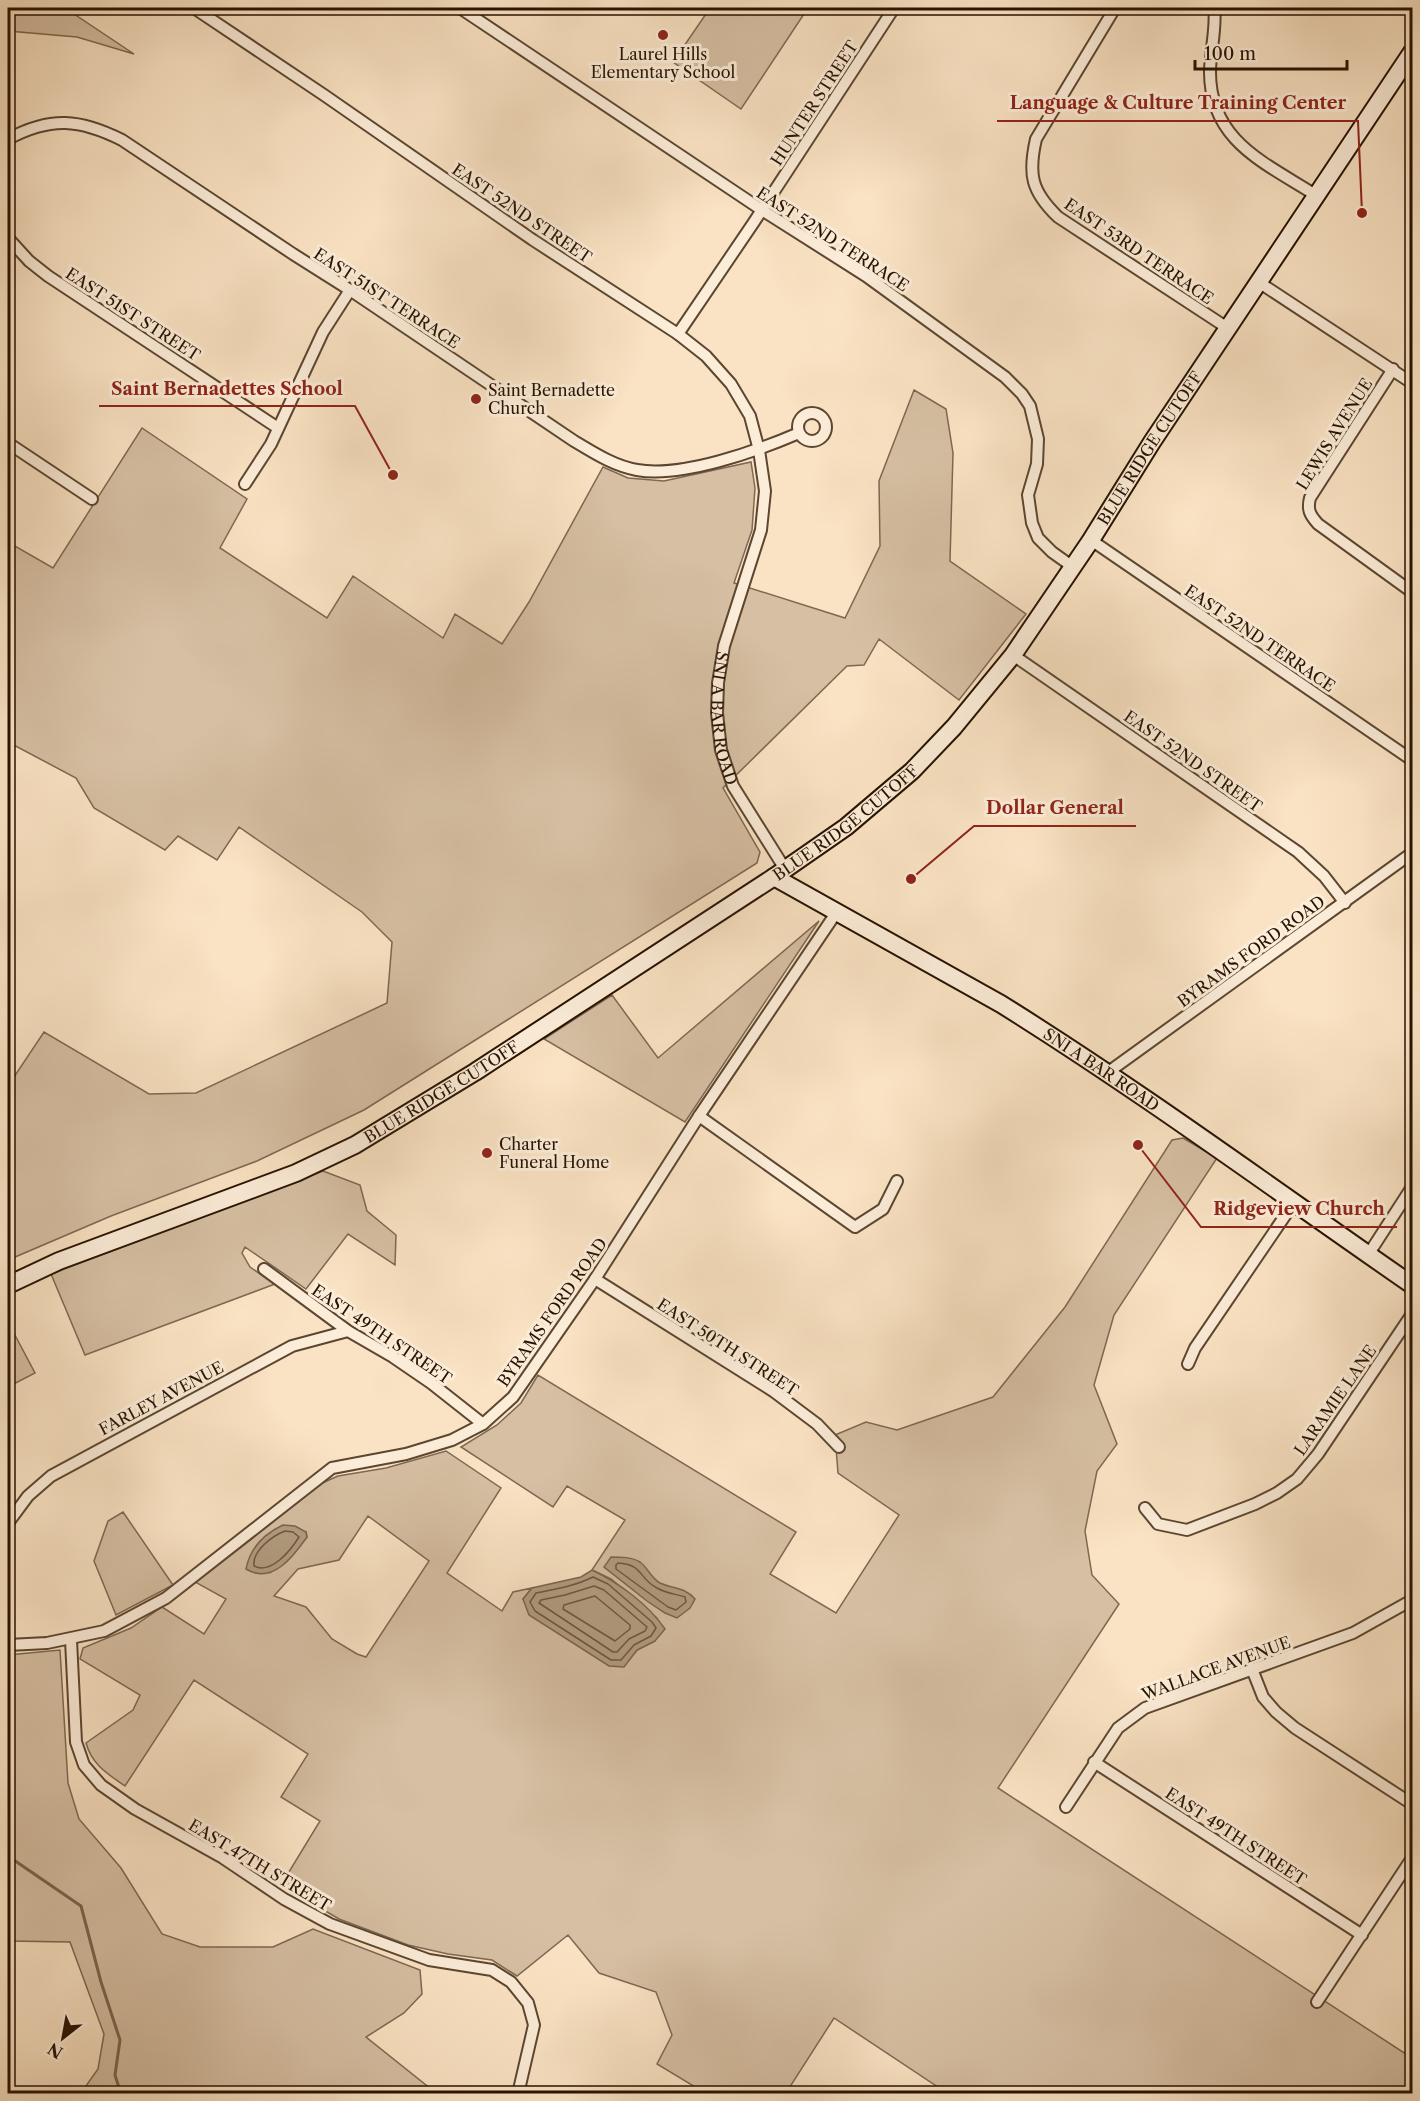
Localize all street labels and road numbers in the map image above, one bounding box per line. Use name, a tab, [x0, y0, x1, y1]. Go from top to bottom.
street label: HUNTER STREET	[766, 37, 862, 169]
street label: EAST 52ND STREET	[448, 159, 596, 267]
street label: EAST 52ND TERRACE	[753, 182, 913, 296]
street label: EAST 53RD TERRACE	[1061, 194, 1217, 308]
street label: EAST 51ST TERRACE	[310, 243, 464, 353]
street label: EAST 51ST STREET	[62, 263, 204, 365]
street label: BLUE RIDGE CUTOFF	[1093, 367, 1206, 529]
street label: LEWIS AVENUE	[1292, 374, 1376, 494]
street label: EAST 52ND TERRACE	[1181, 580, 1339, 696]
street label: SNI A BAR ROAD	[707, 650, 742, 788]
street label: EAST 52ND STREET	[1120, 706, 1266, 816]
street label: BLUE RIDGE CUTOFF	[769, 760, 923, 885]
street label: BYRAMS FORD ROAD	[1173, 891, 1329, 1011]
street label: SNI A BAR ROAD	[1040, 1024, 1163, 1115]
street label: BLUE RIDGE CUTOFF	[360, 1036, 523, 1147]
street label: BYRAMS FORD ROAD	[493, 1234, 611, 1390]
street label: EAST 49TH STREET	[308, 1280, 456, 1388]
street label: EAST 50TH STREET	[654, 1294, 802, 1400]
street label: LARAMIE LANE	[1290, 1341, 1380, 1459]
street label: FARLEY AVENUE	[95, 1357, 227, 1439]
street label: WALLACE AVENUE	[1138, 1632, 1293, 1705]
street label: EAST 49TH STREET	[1162, 1783, 1310, 1889]
street label: EAST 47TH STREET	[185, 1815, 335, 1915]

